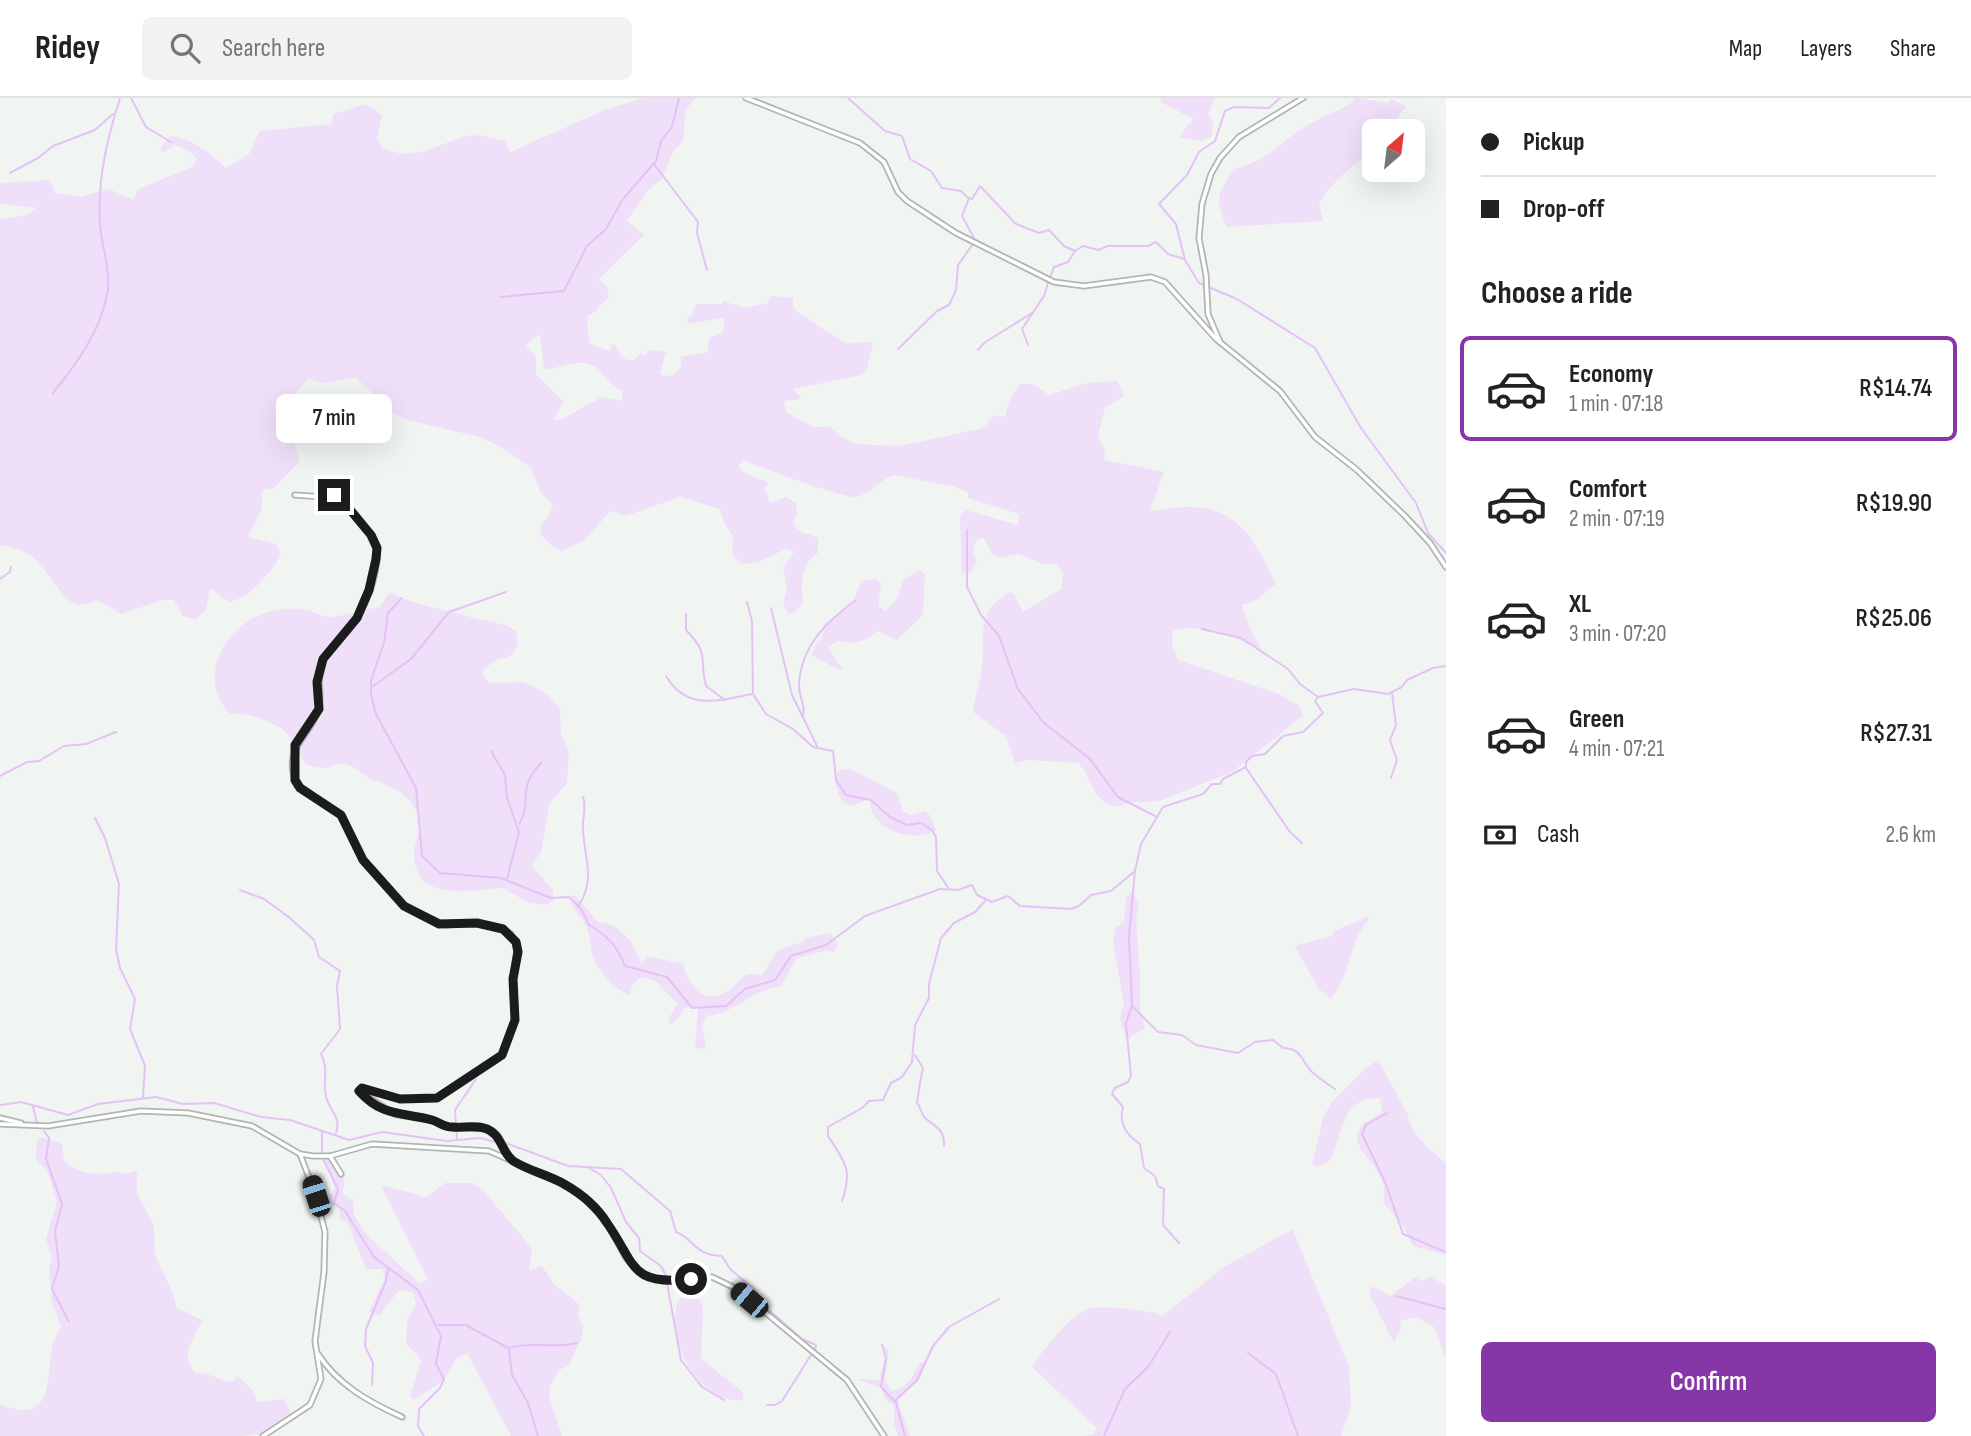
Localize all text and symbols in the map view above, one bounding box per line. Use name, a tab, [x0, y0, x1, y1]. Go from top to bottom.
search box	[142, 17, 632, 80]
text: Ridey	[35, 28, 100, 68]
icon: search	[166, 29, 204, 67]
text: Search here	[222, 33, 325, 64]
text: Map	[1729, 34, 1762, 63]
text: Layers	[1800, 34, 1852, 63]
text: Share	[1890, 34, 1936, 63]
north arrow	[1362, 119, 1424, 182]
map controls	[1362, 119, 1425, 182]
text: Pickup	[1523, 127, 1585, 158]
text: Drop-off	[1523, 194, 1604, 225]
text: Choose a ride	[1481, 274, 1633, 313]
icon: car	[1485, 357, 1548, 420]
text: Economy	[1569, 359, 1653, 390]
text: R$14.74	[1859, 373, 1932, 404]
text: 1 min · 07:18	[1569, 390, 1663, 418]
callout: 7 min	[276, 394, 392, 442]
text: 7 min	[313, 404, 355, 432]
icon: car	[1485, 472, 1548, 535]
text: Comfort	[1569, 474, 1647, 505]
route end	[318, 479, 350, 511]
text: R$19.90	[1856, 488, 1932, 519]
text: 2 min · 07:19	[1569, 505, 1665, 533]
icon: car	[1485, 587, 1548, 650]
text: XL	[1569, 589, 1591, 620]
text: R$25.06	[1856, 603, 1932, 634]
text: 3 min · 07:20	[1569, 620, 1666, 648]
icon: car	[1485, 702, 1548, 765]
text: Green	[1569, 704, 1624, 735]
text: R$27.31	[1860, 718, 1932, 749]
text: 4 min · 07:21	[1569, 735, 1664, 763]
icon: cash	[1481, 816, 1519, 854]
text: Cash	[1537, 819, 1580, 850]
text: 2.6 km	[1885, 821, 1936, 849]
car	[300, 1173, 333, 1219]
route start	[675, 1263, 707, 1295]
car	[727, 1278, 772, 1322]
button: Confirm	[1481, 1342, 1936, 1422]

